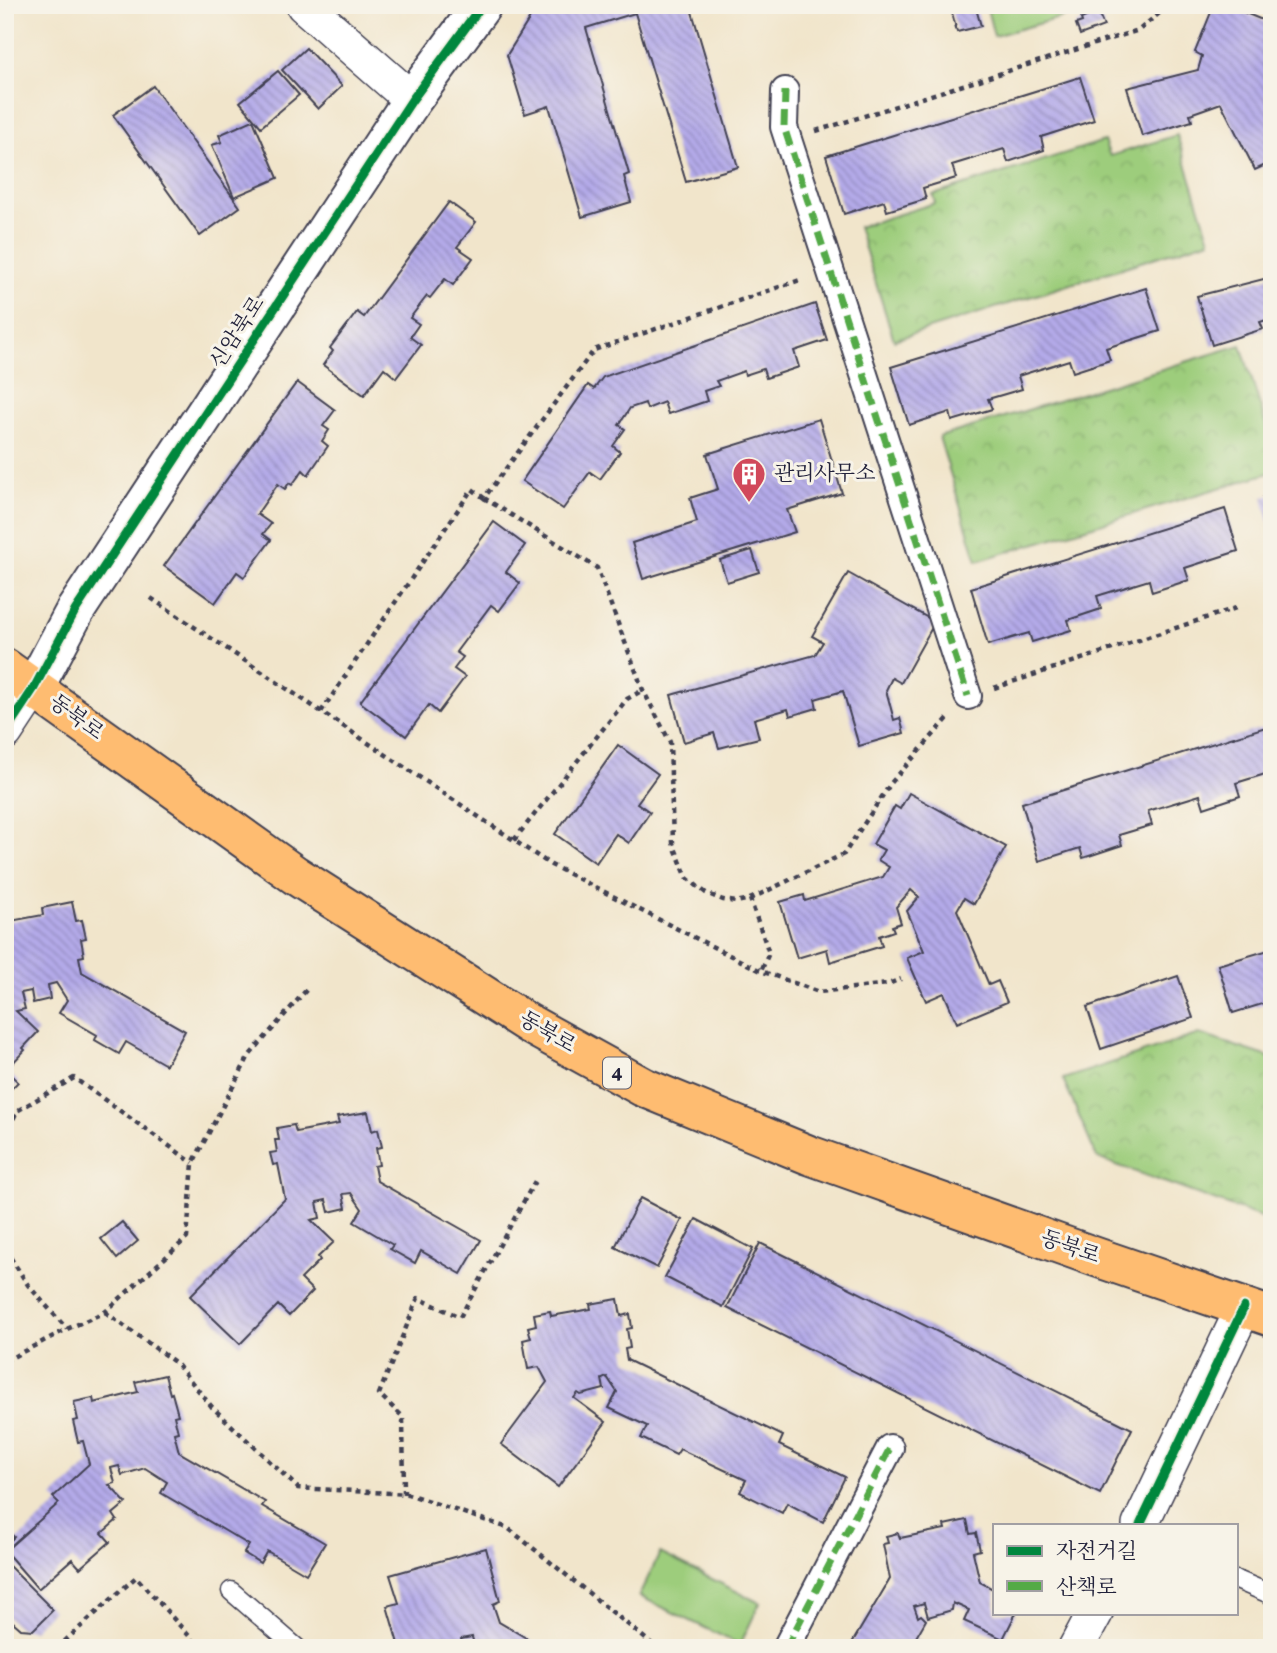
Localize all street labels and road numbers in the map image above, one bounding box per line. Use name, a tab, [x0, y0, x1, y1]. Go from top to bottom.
street label: 신암북로	[204, 291, 272, 375]
street label: 동북로	[43, 688, 109, 748]
street label: 동북로	[513, 1005, 581, 1061]
road number: 4	[603, 1058, 631, 1088]
street label: 동북로	[1037, 1224, 1103, 1272]

